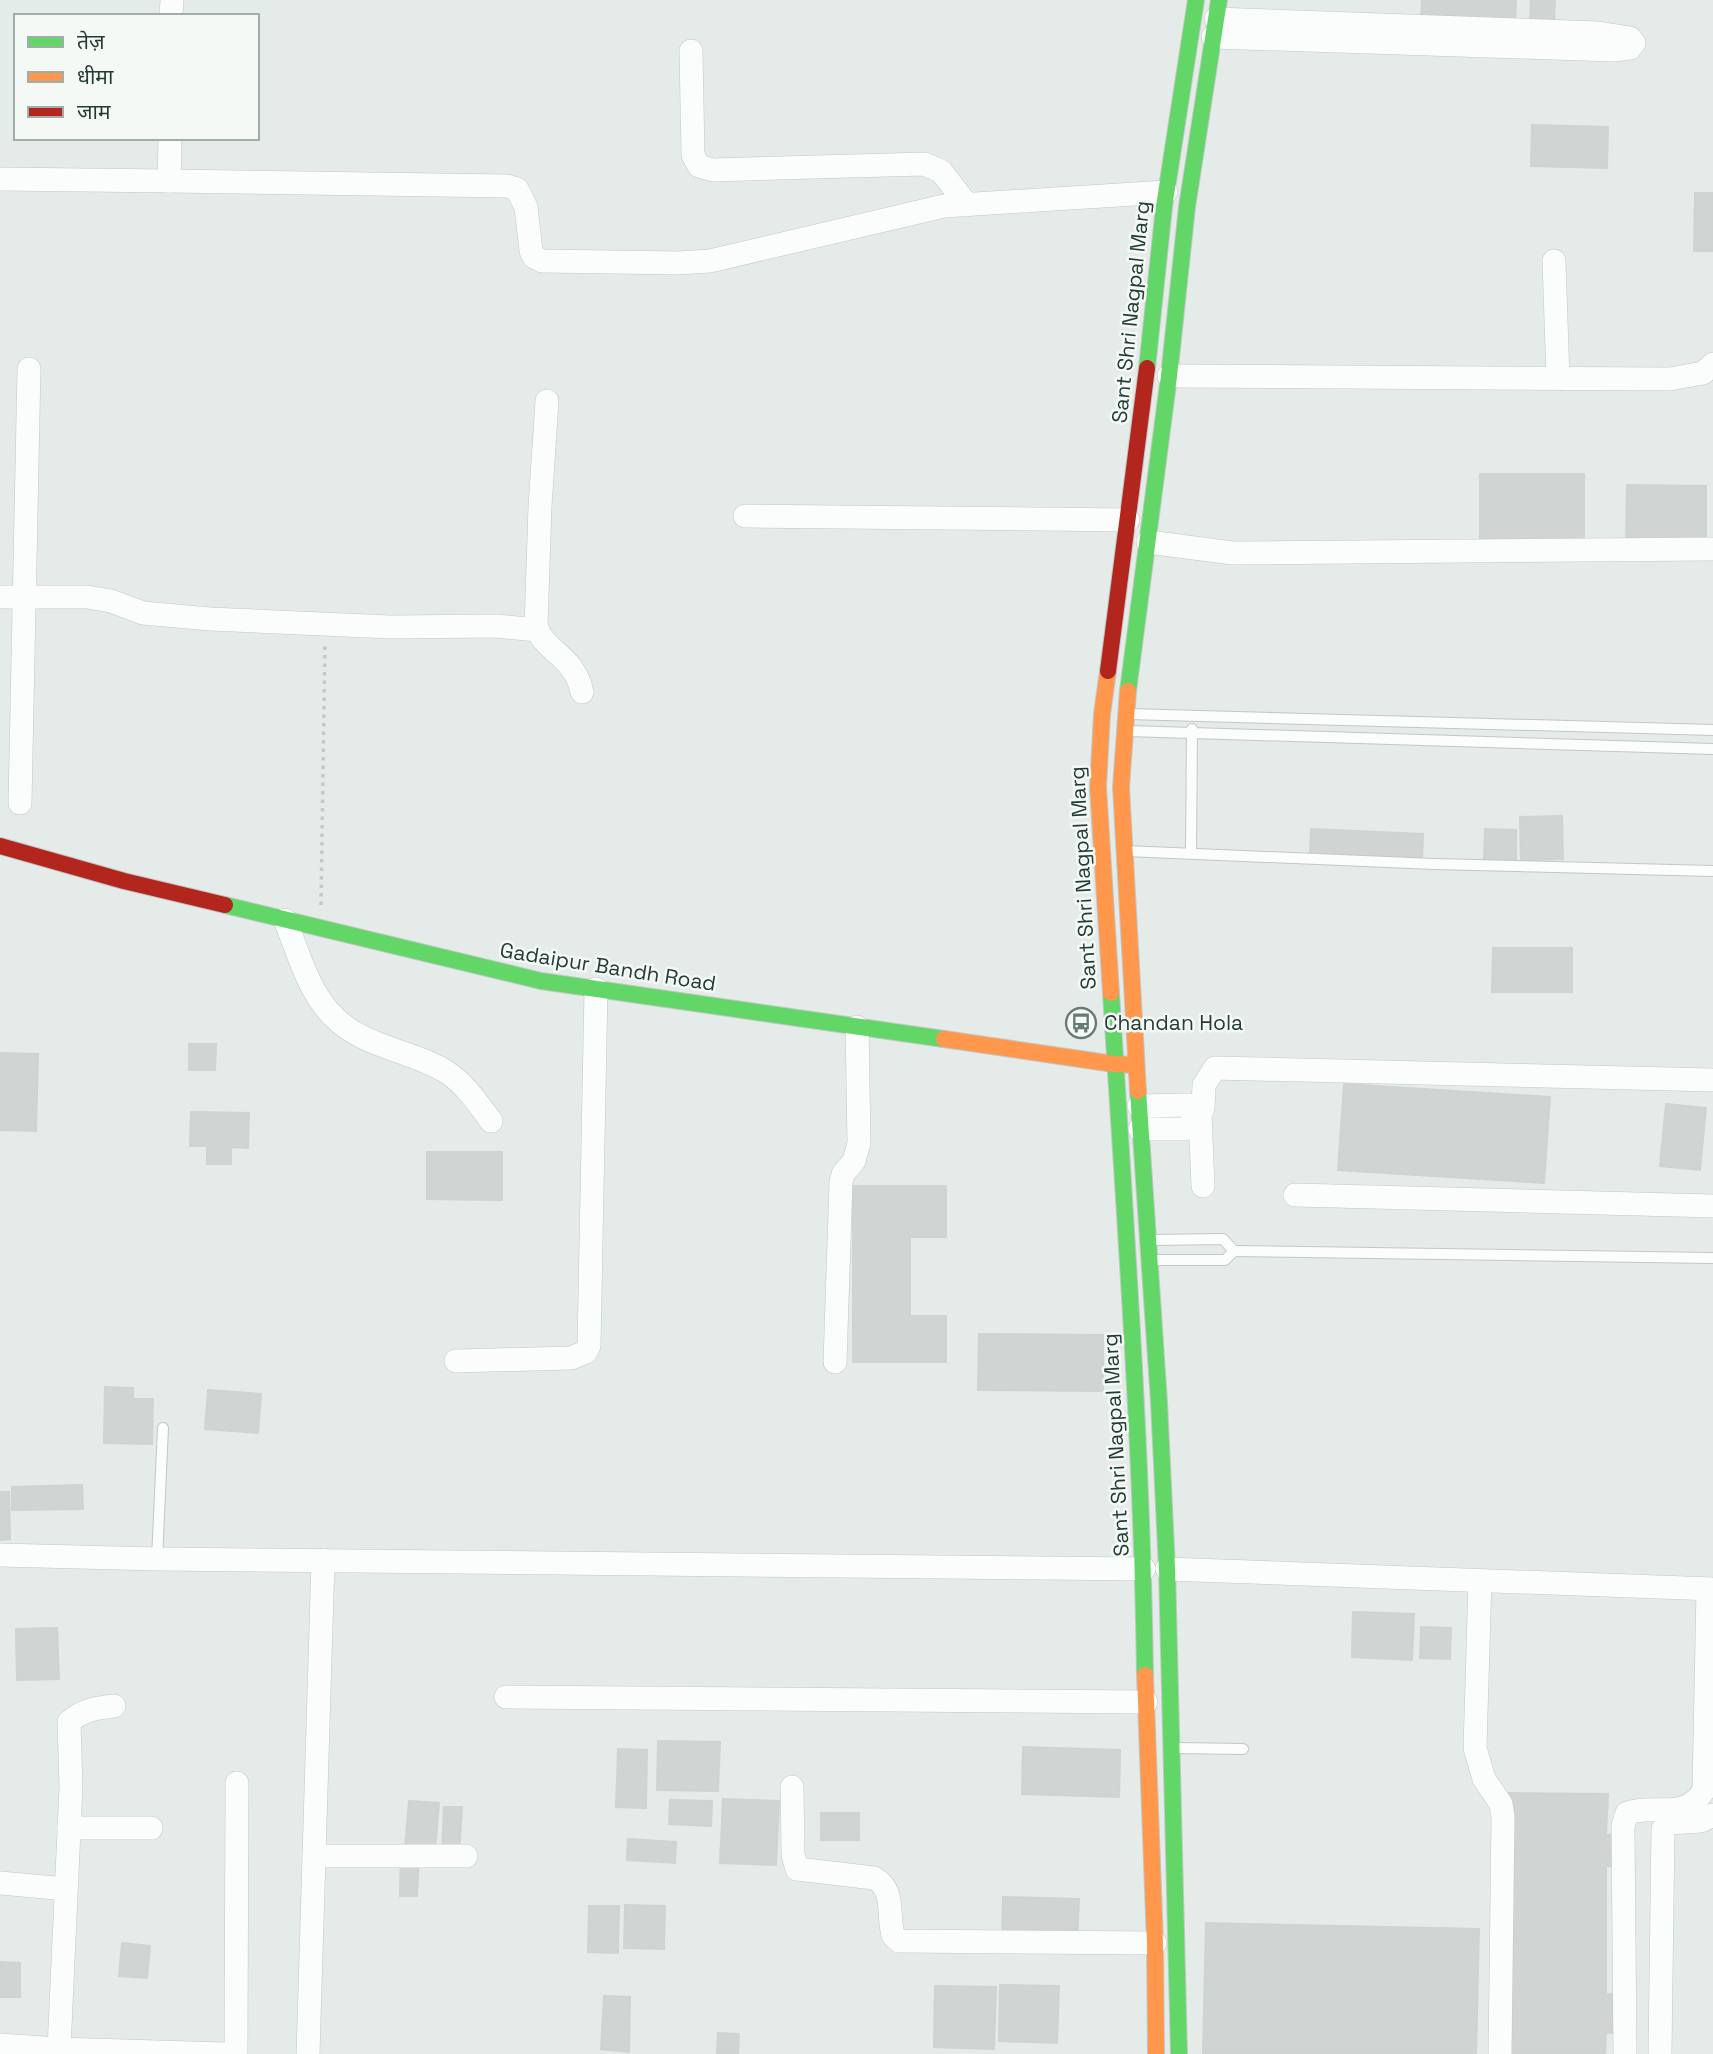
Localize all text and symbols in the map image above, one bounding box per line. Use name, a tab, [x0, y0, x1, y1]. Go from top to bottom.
legend	[14, 14, 259, 140]
text: तेज़	[77, 28, 105, 55]
text: धीमा	[77, 63, 114, 90]
text: जाम	[77, 98, 111, 125]
street label: Sant Shri Nagpal Marg	[1105, 199, 1156, 424]
street label: Sant Shri Nagpal Marg	[1063, 766, 1102, 990]
street label: Gadaipur Bandh Road	[498, 936, 718, 997]
bus stop icon: Chandan Hola	[1064, 1006, 1098, 1040]
place label: Chandan Hola	[1104, 1009, 1243, 1036]
street label: Sant Shri Nagpal Marg	[1096, 1333, 1135, 1557]

